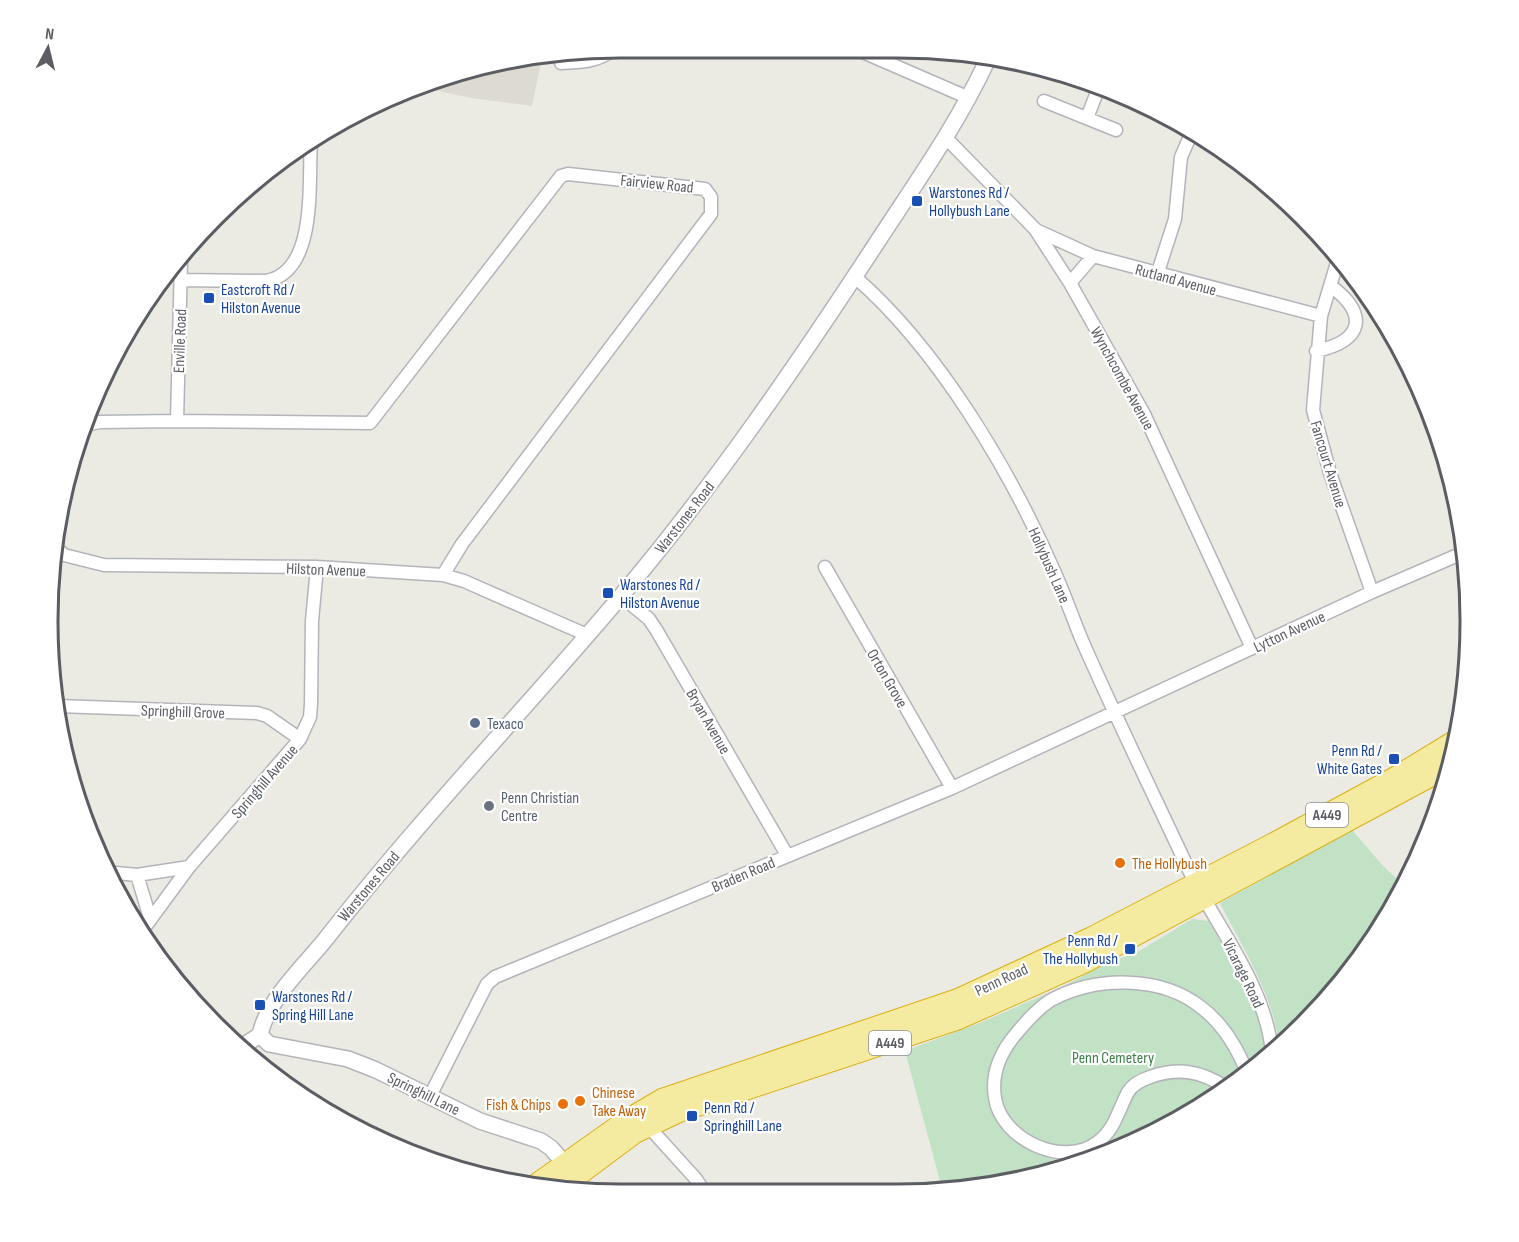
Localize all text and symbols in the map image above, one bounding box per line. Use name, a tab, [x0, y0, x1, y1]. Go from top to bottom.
north arrow	[18, 18, 78, 78]
text: N	[44, 25, 55, 45]
street label: Fairview Road	[619, 171, 694, 198]
place label: Warstones Rd / Hollybush Lane	[929, 184, 1010, 221]
marker: Warstones Rd / Hollybush Lane	[910, 194, 924, 208]
street label: Rutland Avenue	[1133, 260, 1218, 300]
place label: Eastcroft Rd / Hilston Avenue	[221, 281, 301, 318]
marker: Eastcroft Rd / Hilston Avenue	[202, 291, 216, 305]
street label: Enville Road	[170, 309, 191, 373]
street label: Wynchcombe Avenue	[1086, 324, 1158, 433]
street label: Fancourt Avenue	[1305, 419, 1350, 510]
street label: Warstones Road	[651, 478, 719, 558]
street label: Hollybush Lane	[1024, 525, 1074, 606]
street label: Hilston Avenue	[286, 560, 366, 581]
place label: Warstones Rd / Hilston Avenue	[620, 576, 701, 613]
marker: Warstones Rd / Hilston Avenue	[601, 586, 615, 600]
street label: Lytton Avenue	[1251, 608, 1328, 657]
street label: Orton Grove	[862, 646, 911, 712]
street label: Bryan Avenue	[681, 686, 734, 758]
street label: Springhill Grove	[141, 702, 225, 723]
place label: Texaco	[487, 715, 524, 734]
marker: Texaco	[468, 716, 482, 730]
street label: Springhill Avenue	[228, 741, 302, 823]
place label: Penn Rd / White Gates	[1317, 742, 1382, 779]
marker: Penn Rd / White Gates	[1387, 752, 1401, 766]
place label: Penn Christian Centre	[501, 789, 579, 826]
marker: Penn Christian Centre	[482, 799, 496, 813]
road number: A449	[1306, 803, 1348, 827]
street label: Warstones Road	[334, 848, 404, 926]
street label: Braden Road	[709, 854, 778, 897]
place label: The Hollybush	[1132, 855, 1207, 874]
marker: The Hollybush	[1113, 856, 1127, 870]
place label: Penn Rd / The Hollybush	[1043, 932, 1118, 969]
street label: Vicarage Road	[1218, 936, 1268, 1012]
marker: Penn Rd / The Hollybush	[1123, 942, 1137, 956]
street label: Penn Road	[972, 960, 1031, 1001]
place label: Warstones Rd / Spring Hill Lane	[272, 988, 354, 1025]
marker: Warstones Rd / Spring Hill Lane	[253, 998, 267, 1012]
road number: A449	[869, 1031, 911, 1055]
park label: Penn Cemetery	[1072, 1049, 1154, 1068]
street label: Springhill Lane	[384, 1069, 463, 1120]
place label: Chinese Take Away	[592, 1084, 646, 1121]
marker: Chinese Take Away	[573, 1094, 587, 1108]
place label: Fish & Chips	[486, 1096, 551, 1115]
marker: Fish & Chips	[556, 1097, 570, 1111]
place label: Penn Rd / Springhill Lane	[704, 1099, 782, 1136]
marker: Penn Rd / Springhill Lane	[685, 1109, 699, 1123]

